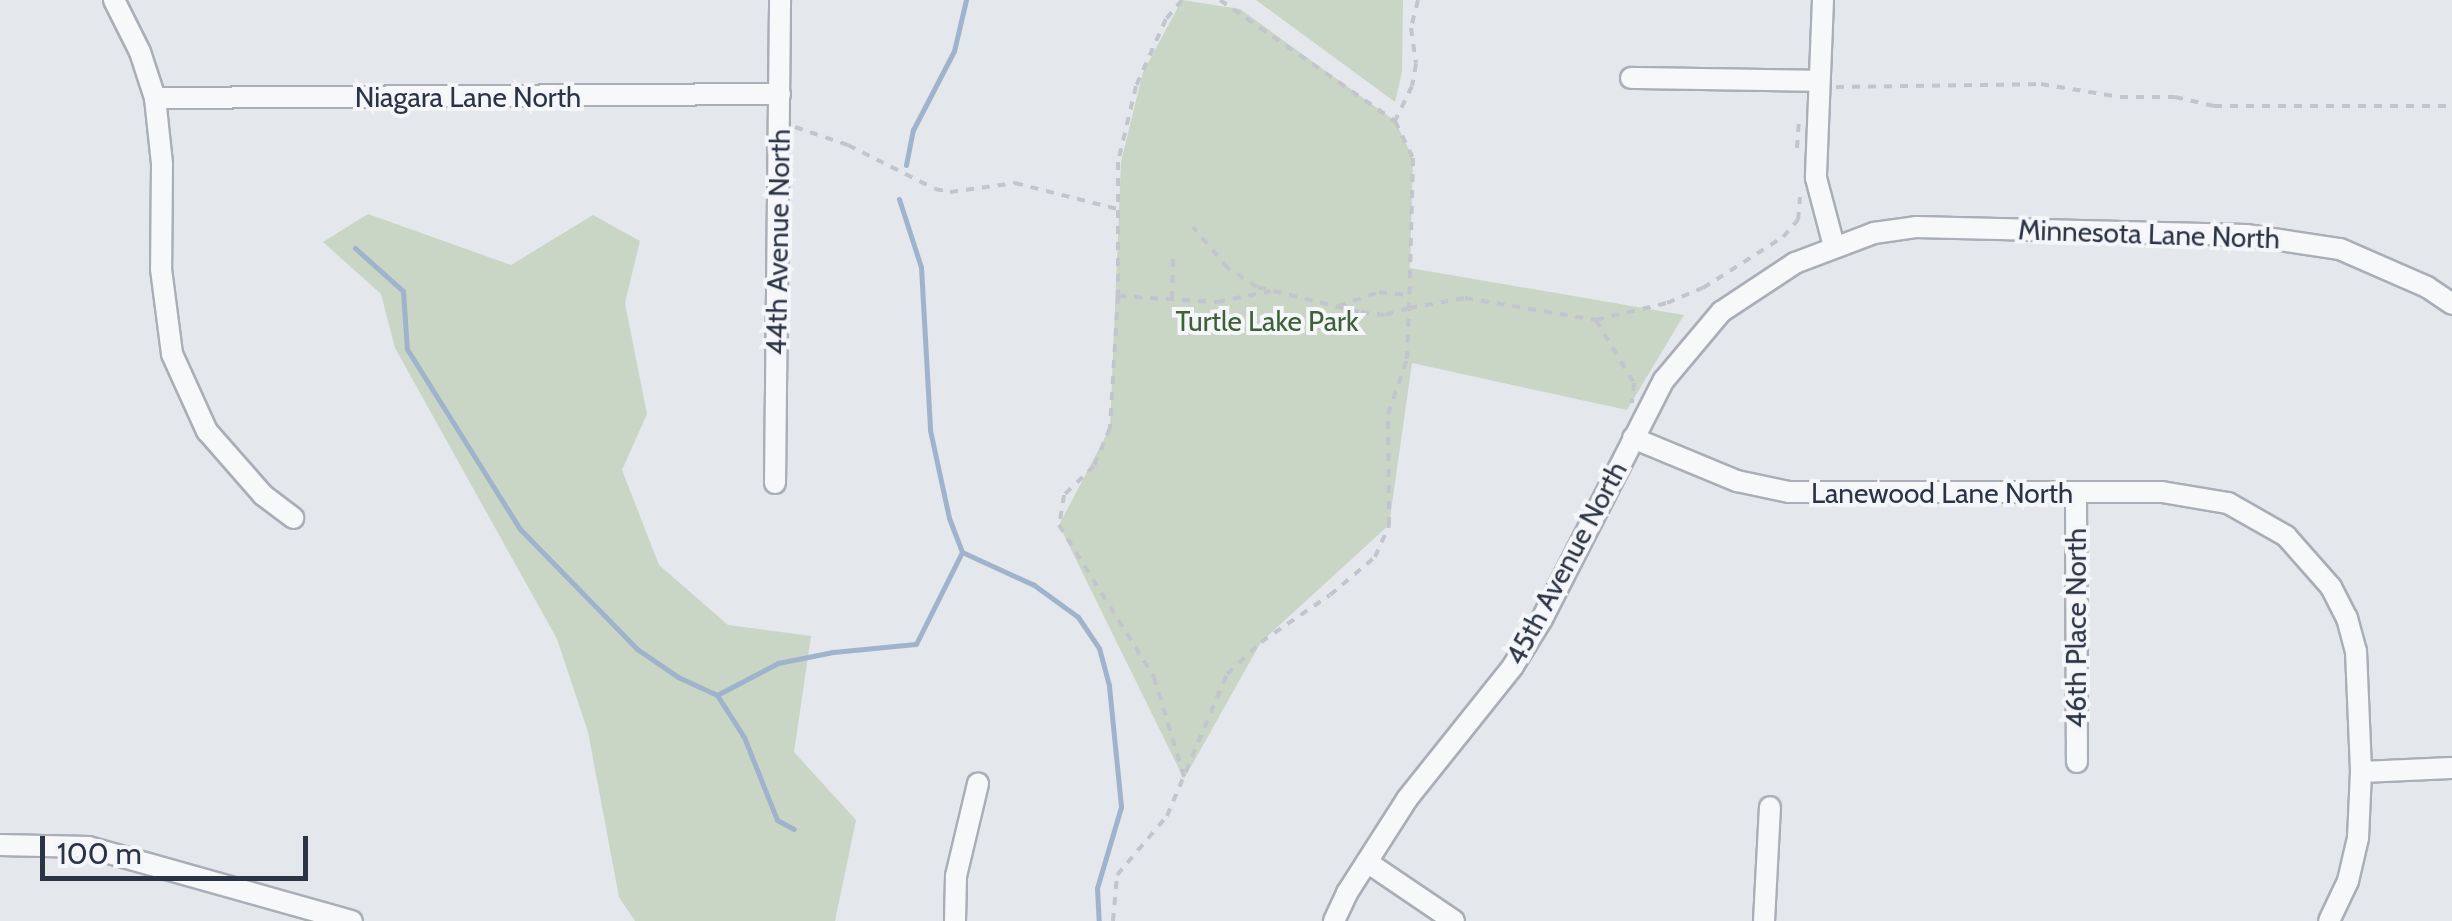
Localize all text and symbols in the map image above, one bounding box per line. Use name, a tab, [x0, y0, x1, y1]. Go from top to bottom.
street label: Niagara Lane North	[355, 80, 581, 114]
street label: 44th Avenue North	[759, 128, 797, 356]
street label: Minnesota Lane North	[2018, 213, 2280, 255]
park label: Turtle Lake Park	[1175, 304, 1359, 338]
street label: 45th Avenue North	[1498, 456, 1634, 670]
street label: Lanewood Lane North	[1811, 476, 2073, 510]
street label: 46th Place North	[2059, 528, 2093, 728]
scale bar	[45, 816, 312, 878]
text: 100 m	[57, 835, 142, 872]

